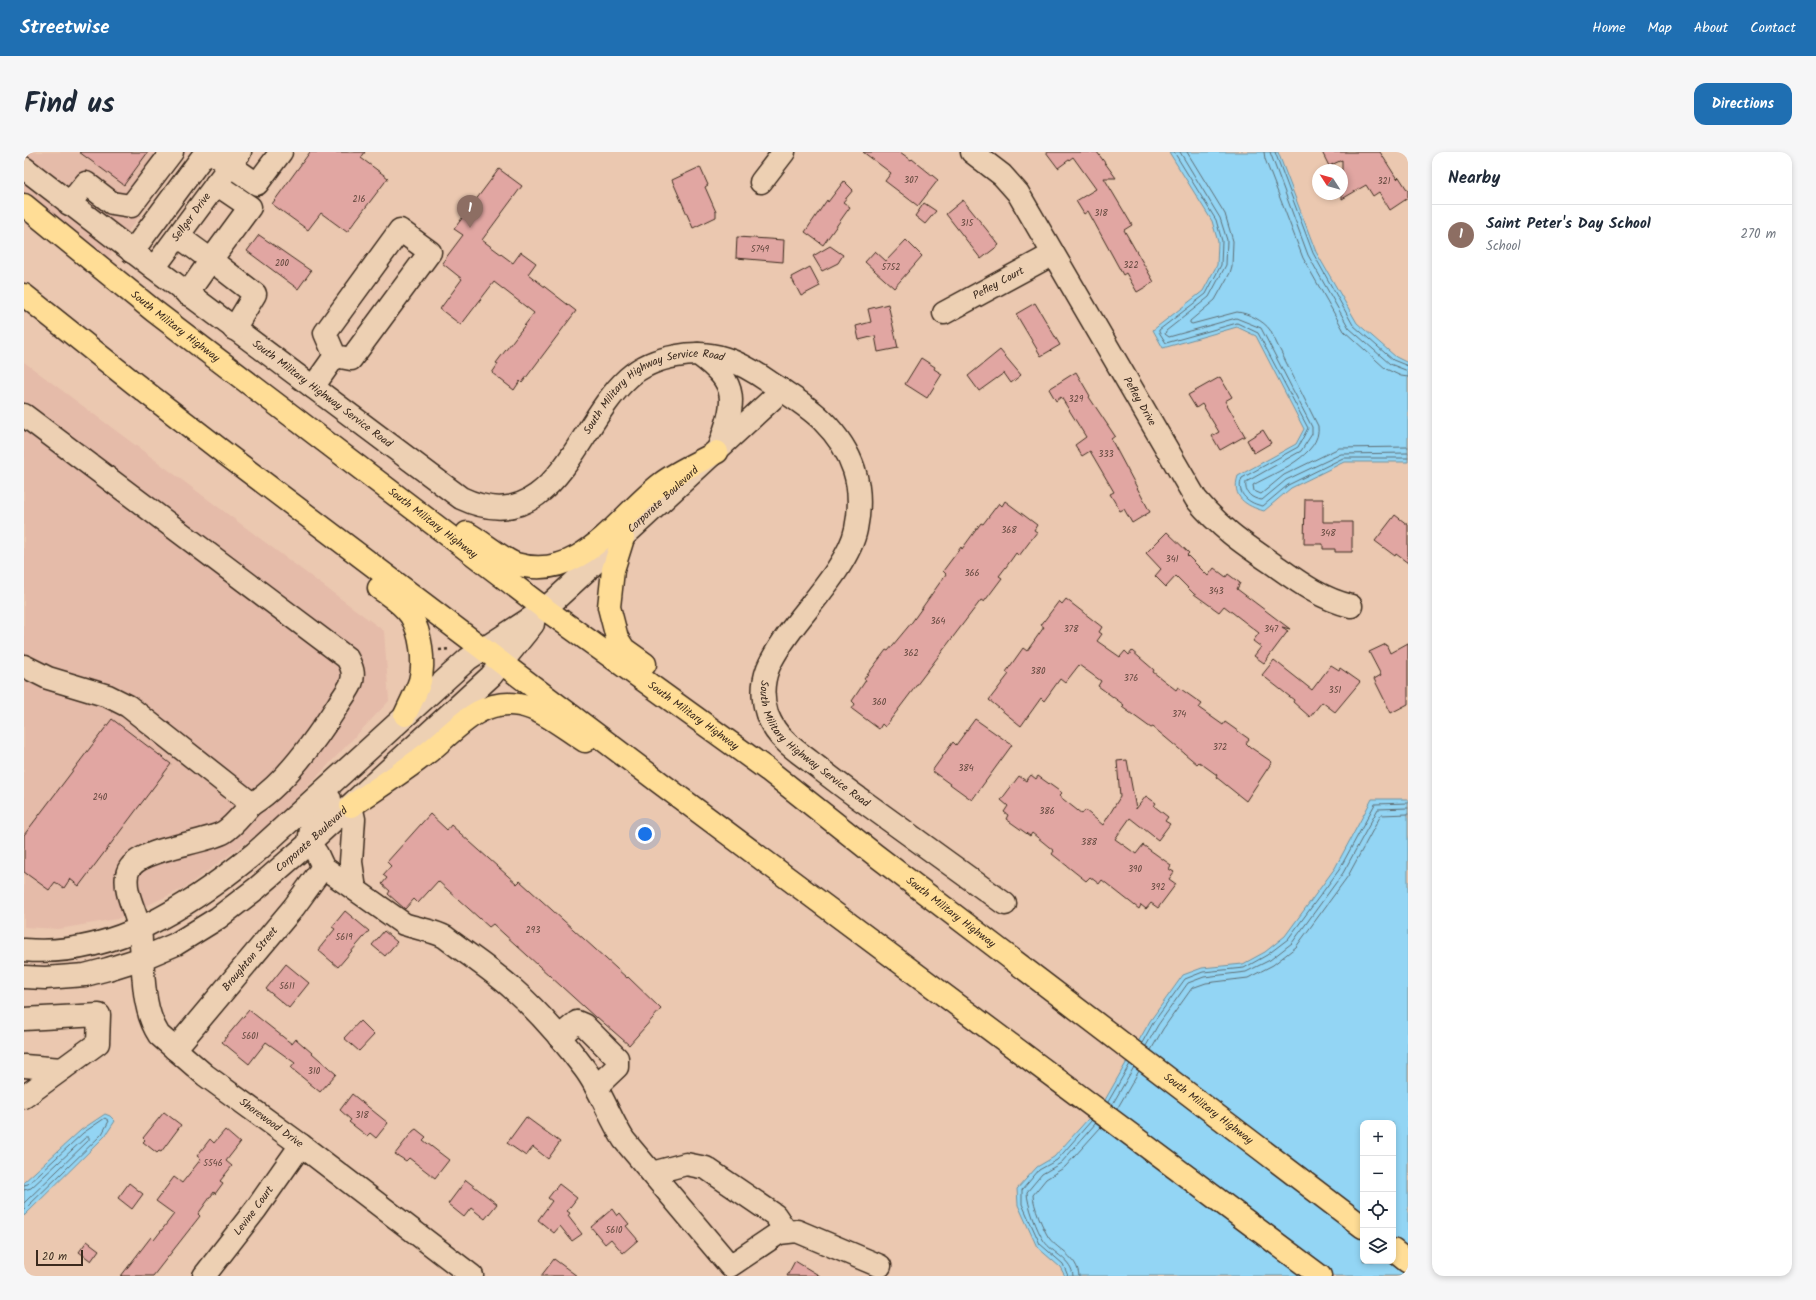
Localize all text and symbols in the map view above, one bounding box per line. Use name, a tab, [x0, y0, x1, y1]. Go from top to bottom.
text: Streetwise	[20, 13, 110, 43]
text: Home	[1592, 17, 1626, 39]
text: Map	[1648, 17, 1672, 39]
text: About	[1694, 17, 1728, 39]
text: Contact	[1750, 17, 1796, 39]
text: Find us	[24, 82, 115, 127]
button: Directions	[1694, 83, 1792, 125]
north arrow	[1312, 164, 1348, 200]
text: Nearby	[1448, 165, 1500, 192]
house number: 307	[904, 173, 919, 188]
house number: 321	[1377, 174, 1391, 189]
street label: Sellger Drive	[167, 189, 216, 246]
house number: 216	[352, 192, 366, 207]
pin: 1	[457, 195, 483, 228]
house number: 318	[1094, 206, 1108, 221]
text: Saint Peter's Day School	[1486, 212, 1651, 236]
house number: 315	[961, 216, 975, 231]
text: 1	[1459, 224, 1463, 245]
text: 270 m	[1740, 224, 1776, 245]
text: School	[1486, 236, 1521, 257]
house number: 5749	[751, 242, 770, 257]
house number: 200	[275, 256, 290, 271]
house number: 322	[1123, 258, 1139, 273]
house number: 5752	[881, 260, 901, 275]
street label: Pefley Court	[969, 262, 1028, 305]
street label: South Military Highway	[126, 286, 224, 368]
street label: South Military Highway Service Road	[248, 335, 396, 453]
street label: South Military Highway Service Road	[579, 345, 727, 438]
street label: Pefley Drive	[1118, 373, 1161, 430]
house number: 329	[1069, 392, 1084, 407]
house number: 333	[1098, 447, 1114, 462]
street label: Corporate Boulevard	[623, 462, 703, 538]
street label: South Military Highway	[384, 483, 482, 564]
house number: 368	[1001, 523, 1017, 538]
house number: 348	[1320, 526, 1336, 541]
house number: 341	[1166, 552, 1179, 567]
house number: 366	[964, 566, 980, 581]
house number: 343	[1208, 584, 1224, 599]
house number: 364	[930, 614, 946, 629]
house number: 378	[1064, 622, 1079, 637]
house number: 347	[1264, 622, 1279, 637]
house number: 362	[903, 646, 919, 661]
house number: 380	[1030, 664, 1046, 679]
house number: 376	[1124, 671, 1138, 686]
street label: South Military Highway	[644, 677, 743, 756]
street label: South Military Highway Service Road	[754, 679, 874, 813]
house number: 351	[1329, 683, 1342, 698]
house number: 360	[872, 695, 887, 710]
house number: 374	[1172, 707, 1186, 722]
house number: 372	[1213, 740, 1227, 755]
house number: 384	[958, 761, 974, 776]
house number: 240	[93, 790, 108, 805]
street label: Corporate Boulevard	[272, 802, 352, 877]
house number: 386	[1039, 804, 1055, 819]
your location	[635, 824, 655, 844]
house number: 388	[1081, 835, 1098, 850]
house number: 390	[1128, 862, 1143, 877]
street label: South Military Highway	[902, 872, 1000, 953]
house number: 392	[1151, 880, 1165, 895]
street label: Broughton Street	[218, 922, 283, 996]
house number: 293	[526, 923, 540, 938]
house number: 5619	[335, 930, 353, 945]
house number: 5611	[279, 979, 295, 994]
house number: 5601	[241, 1029, 259, 1044]
house number: 310	[308, 1064, 321, 1079]
street label: South Military Highway	[1159, 1069, 1258, 1150]
street label: Shorewood Drive	[235, 1094, 307, 1153]
house number: 318	[355, 1108, 369, 1123]
map controls	[1360, 1120, 1396, 1264]
button: +	[1360, 1120, 1396, 1156]
house number: 5546	[203, 1156, 223, 1171]
button: −	[1360, 1156, 1396, 1192]
street label: Levine Court	[229, 1182, 279, 1240]
button: locate	[1360, 1192, 1396, 1228]
house number: 5610	[605, 1223, 623, 1238]
button: layers	[1360, 1228, 1396, 1264]
scale bar	[36, 1248, 83, 1267]
text: 20 m	[42, 1248, 67, 1266]

